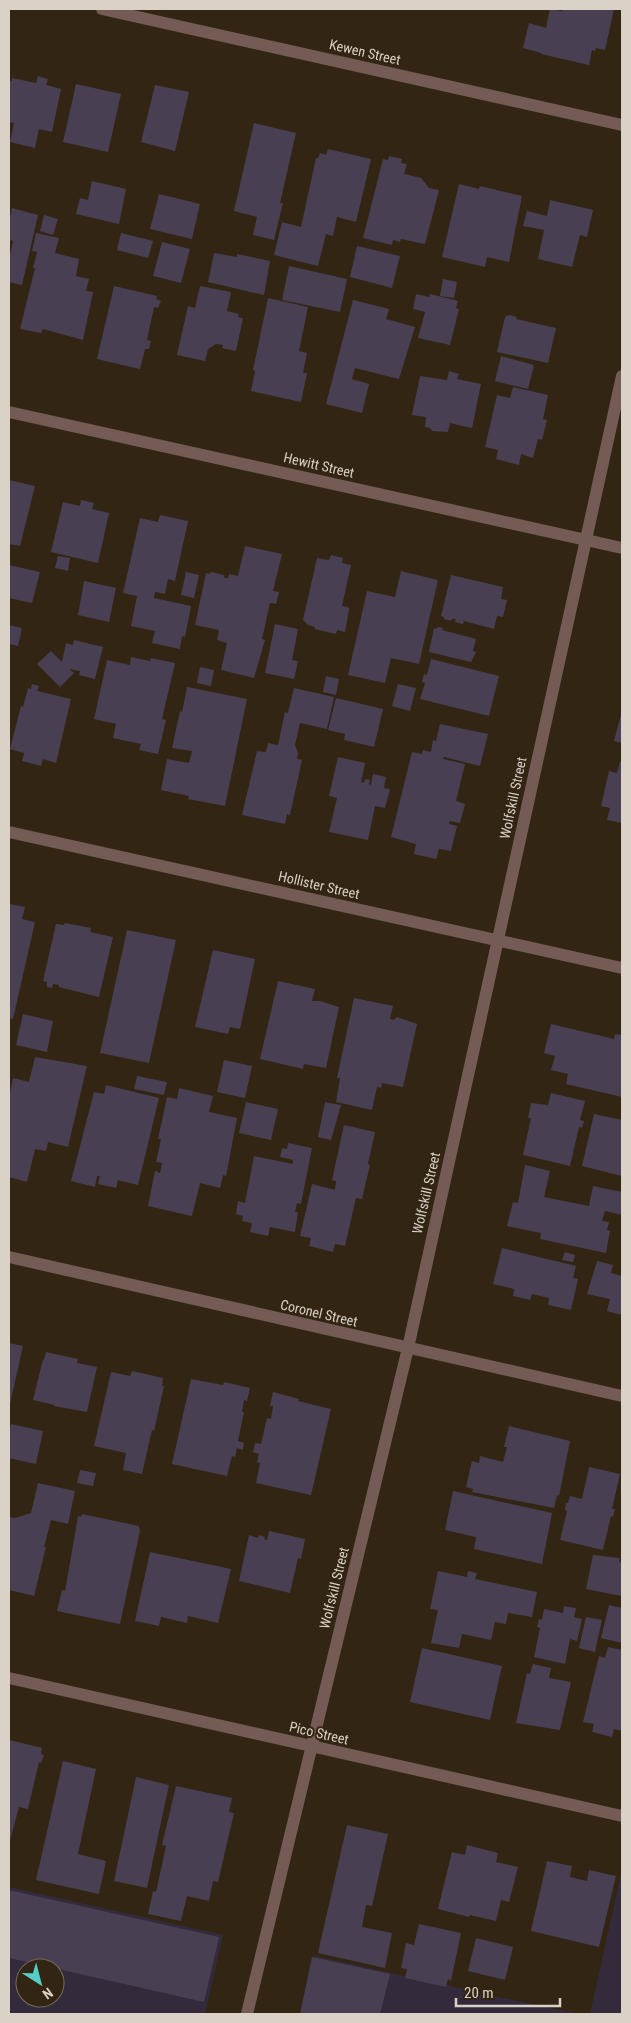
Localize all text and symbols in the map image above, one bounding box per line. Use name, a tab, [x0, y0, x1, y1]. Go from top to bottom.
street label: Kewen Street	[328, 36, 402, 68]
street label: Hewitt Street	[282, 449, 356, 481]
street label: Wolfskill Street	[496, 756, 530, 840]
street label: Hollister Street	[277, 868, 361, 902]
street label: Wolfskill Street	[409, 1151, 443, 1235]
street label: Coronel Street	[279, 1296, 359, 1330]
street label: Wolfskill Street	[316, 1546, 352, 1630]
street label: Pico Street	[288, 1718, 350, 1748]
north arrow	[15, 1958, 65, 2008]
scale bar	[456, 1976, 560, 2008]
text: 20 m	[464, 1984, 494, 2002]
text: N	[39, 1985, 56, 2003]

